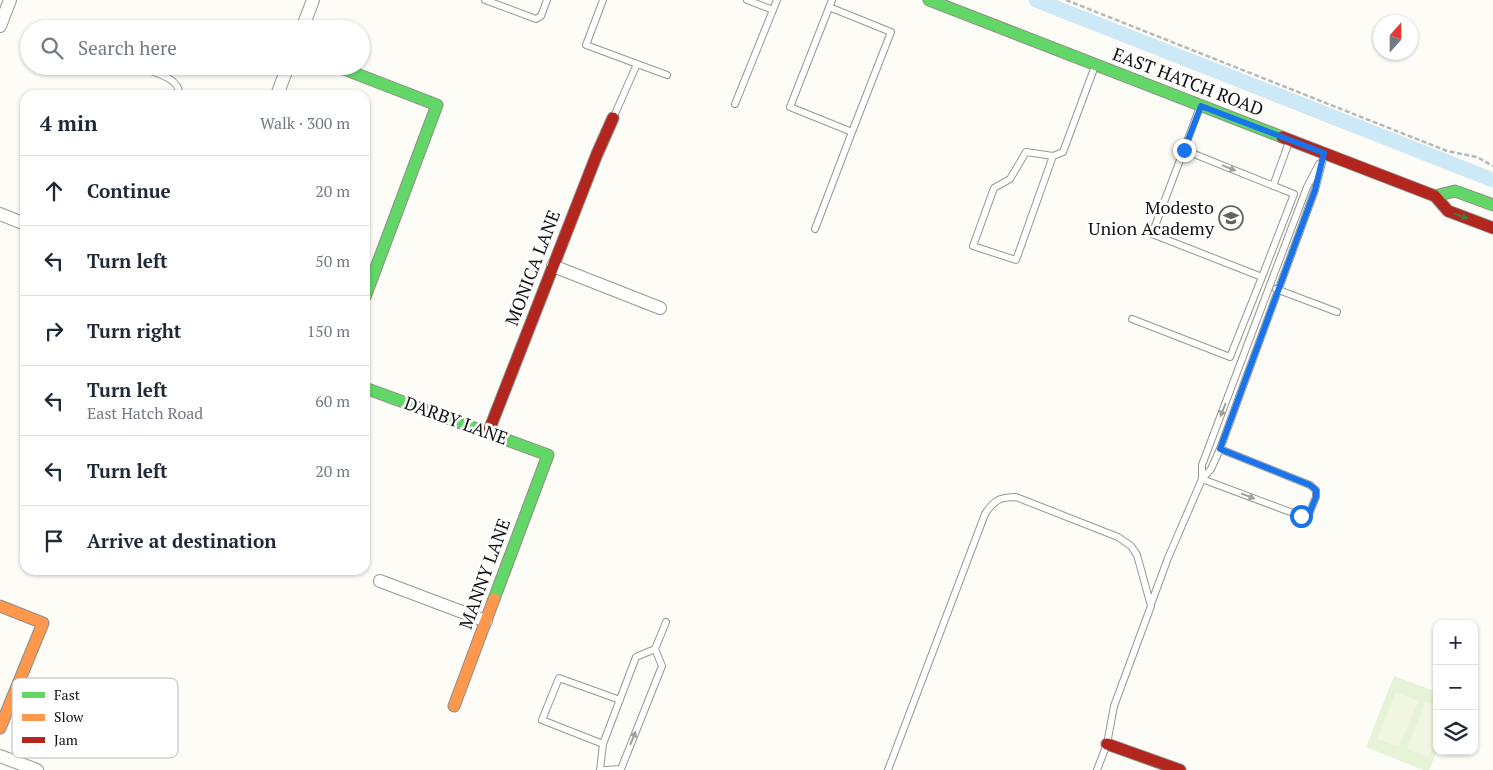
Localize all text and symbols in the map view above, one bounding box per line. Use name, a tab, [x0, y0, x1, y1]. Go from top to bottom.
north arrow	[1373, 15, 1418, 60]
search box	[20, 20, 370, 75]
icon: search	[38, 34, 66, 62]
text: Search here	[78, 35, 177, 60]
street label: EAST HATCH ROAD	[1109, 41, 1267, 121]
text: 4 min	[40, 109, 97, 137]
text: Walk · 300 m	[260, 112, 350, 134]
route end	[1173, 139, 1196, 162]
one-way arrow	[1221, 165, 1236, 172]
icon: ahead	[40, 177, 68, 205]
text: Continue	[87, 178, 171, 203]
text: 20 m	[315, 180, 350, 202]
place label: Modesto Union Academy	[1088, 195, 1215, 240]
school or university icon: Modesto Union Academy	[1218, 205, 1244, 231]
street label: MONICA LANE	[499, 207, 565, 329]
one-way arrow	[1454, 212, 1469, 220]
icon: left	[40, 247, 68, 275]
text: Turn left	[87, 248, 168, 273]
text: 50 m	[315, 250, 350, 272]
icon: right	[40, 317, 68, 345]
text: Turn right	[87, 318, 181, 343]
text: 150 m	[307, 320, 350, 342]
text: Turn left	[87, 377, 168, 402]
icon: left	[40, 387, 68, 415]
text: 60 m	[315, 390, 350, 412]
street label: DARBY LANE	[401, 390, 511, 450]
text: East Hatch Road	[87, 402, 203, 424]
one-way arrow	[1219, 403, 1227, 418]
icon: left	[40, 457, 68, 485]
text: Turn left	[87, 458, 168, 483]
text: 20 m	[315, 460, 350, 482]
one-way arrow	[1241, 492, 1256, 500]
route start	[1290, 505, 1313, 528]
street label: MANNY LANE	[453, 515, 515, 632]
icon: arrive	[40, 527, 68, 555]
text: Arrive at destination	[87, 528, 276, 553]
map controls	[1433, 620, 1478, 755]
button: +	[1433, 620, 1478, 665]
button: −	[1433, 665, 1478, 710]
legend	[12, 678, 178, 758]
text: Fast	[54, 685, 81, 704]
text: Slow	[54, 707, 84, 726]
button: layers	[1433, 710, 1478, 755]
text: Jam	[54, 730, 78, 749]
one-way arrow	[630, 731, 637, 746]

